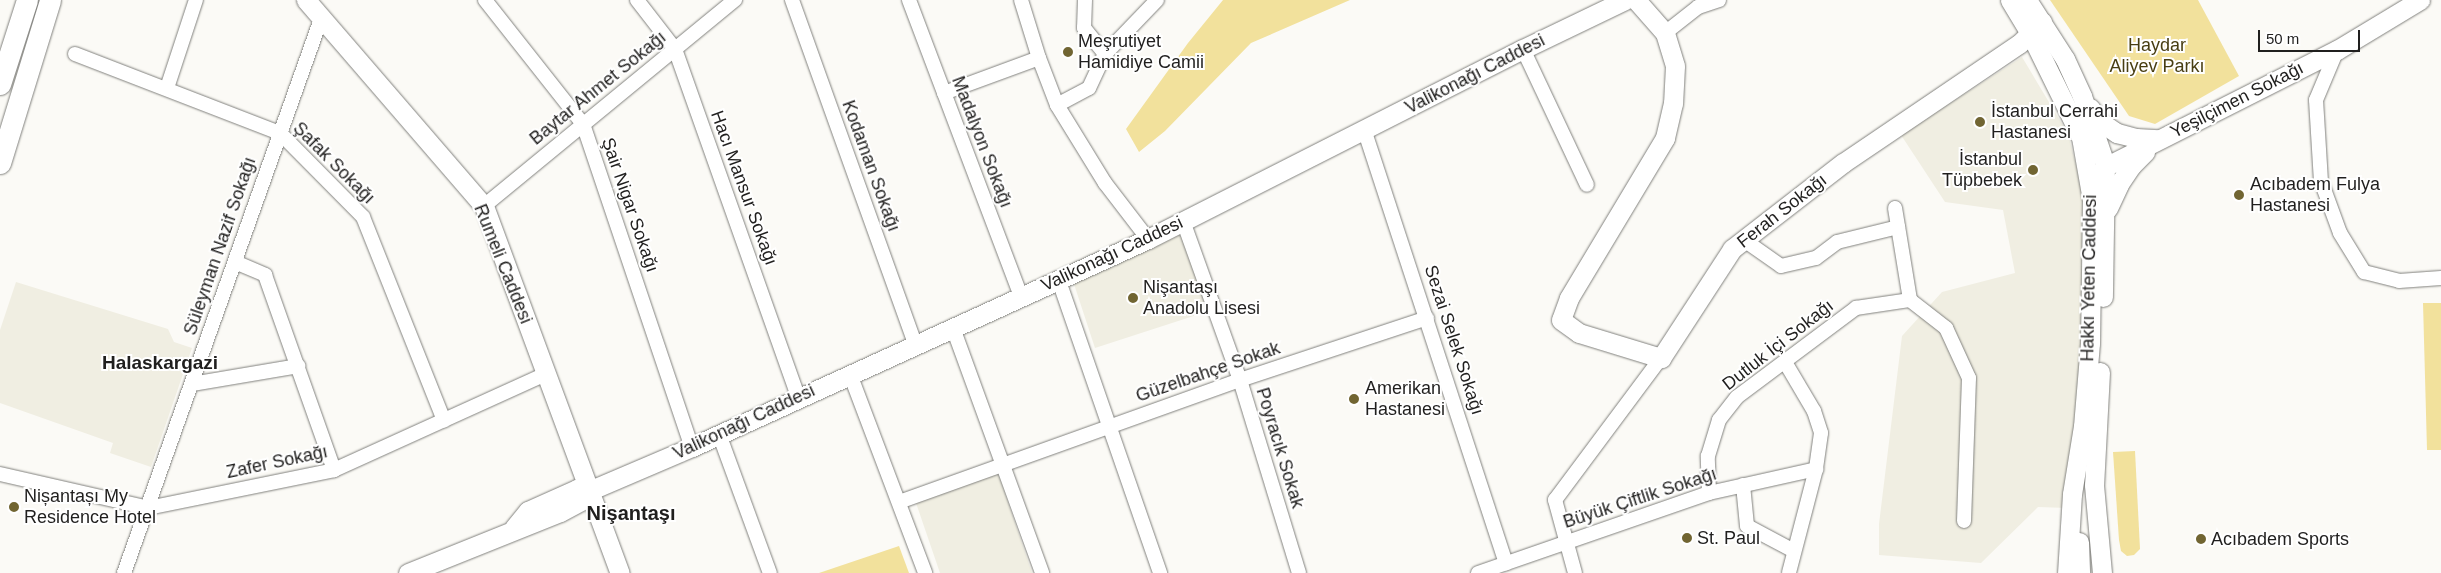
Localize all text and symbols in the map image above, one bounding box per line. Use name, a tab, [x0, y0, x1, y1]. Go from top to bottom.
scale bar	[2261, 20, 2364, 52]
street label: Baytar Ahmet Sokağı	[525, 26, 671, 150]
street label: Valikonağı Caddesi	[1402, 29, 1548, 119]
text: 50 m	[2266, 30, 2299, 47]
place label: Meşrutiyet Hamidiye Camii	[1078, 31, 1204, 74]
park label: Haydar Aliyev Parkı	[2109, 35, 2205, 78]
marker: Meşrutiyet Hamidiye Camii	[1062, 46, 1074, 58]
street label: Yeşilçimen Sokağı	[2167, 57, 2307, 143]
street label: Madalyon Sokağı	[947, 73, 1017, 211]
street label: Kodaman Sokağı	[837, 97, 905, 235]
place label: İstanbul Cerrahi Hastanesi	[1991, 101, 2118, 144]
street label: Hacı Mansur Sokağı	[706, 108, 782, 268]
marker: İstanbul Cerrahi Hastanesi	[1973, 115, 1987, 129]
street label: Şafak Sokağı	[289, 118, 379, 208]
street label: Şair Nigar Sokağı	[597, 135, 663, 275]
place label: İstanbul Tüpbebek	[1942, 149, 2022, 192]
street label: Süleyman Nazif Sokağı	[179, 154, 261, 338]
marker: İstanbul Tüpbebek	[2026, 163, 2040, 177]
street label: Ferah Sokağı	[1733, 169, 1831, 253]
place label: Acıbadem Fulya Hastanesi	[2250, 174, 2380, 216]
marker: Acıbadem Fulya Hastanesi	[2232, 188, 2246, 202]
street label: Hakkı Yeten Caddesi	[2077, 194, 2101, 362]
street label: Rumeli Caddesi	[469, 201, 537, 327]
street label: Valikonağı Caddesi	[1038, 212, 1186, 296]
street label: Sezai Selek Sokağı	[1420, 262, 1488, 418]
place label: Nişantaşı Anadolu Lisesi	[1143, 277, 1260, 320]
marker: Nişantaşı Anadolu Lisesi	[1127, 292, 1139, 304]
street label: Dutluk İçi Sokağı	[1718, 295, 1838, 395]
street label: Güzelbahçe Sokak	[1133, 337, 1283, 407]
district label: Halaskargazi	[102, 352, 218, 374]
place label: Amerikan Hastanesi	[1365, 378, 1445, 420]
street label: Valikonağı Caddesi	[670, 380, 818, 464]
street label: Poyracık Sokak	[1251, 385, 1309, 511]
marker: Amerikan Hastanesi	[1347, 392, 1361, 406]
street label: Zafer Sokağı	[224, 441, 330, 483]
street label: Büyük Çiftlik Sokağı	[1561, 463, 1719, 533]
place label: Nișantașı My Residence Hotel	[24, 486, 156, 528]
marker: Nișantașı My Residence Hotel	[8, 501, 20, 513]
district label: Nişantaşı	[587, 501, 675, 525]
place label: St. Paul	[1697, 527, 1760, 549]
place label: Acıbadem Sports	[2211, 528, 2349, 550]
marker: St. Paul	[1681, 532, 1693, 544]
marker: Acıbadem Sports	[2195, 533, 2207, 545]

